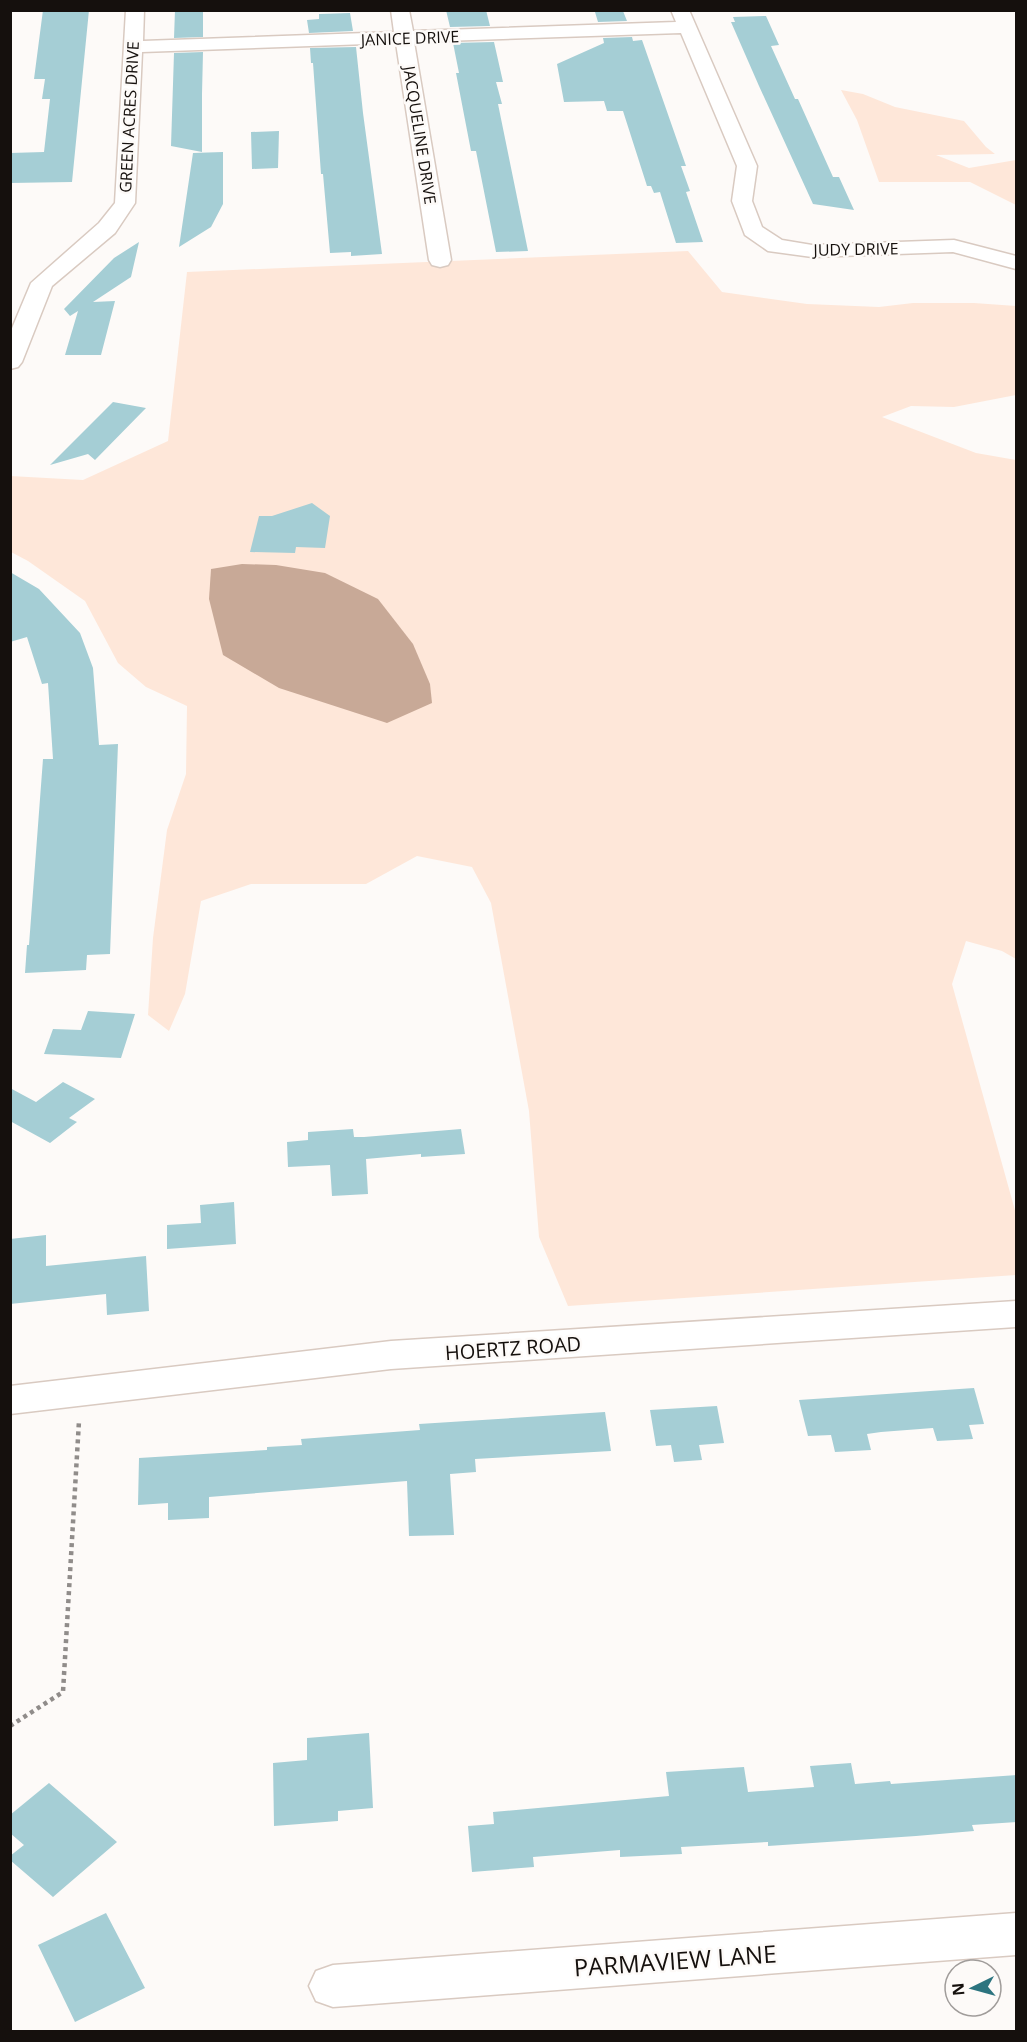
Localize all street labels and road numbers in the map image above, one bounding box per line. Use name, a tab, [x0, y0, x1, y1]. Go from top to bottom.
street label: JANICE DRIVE	[358, 25, 460, 51]
street label: GREEN ACRES DRIVE	[114, 41, 144, 193]
street label: JACQUELINE DRIVE	[398, 62, 442, 206]
street label: JUDY DRIVE	[811, 237, 899, 261]
street label: HOERTZ ROAD	[444, 1330, 582, 1366]
street label: PARMAVIEW LANE	[573, 1936, 777, 1984]

